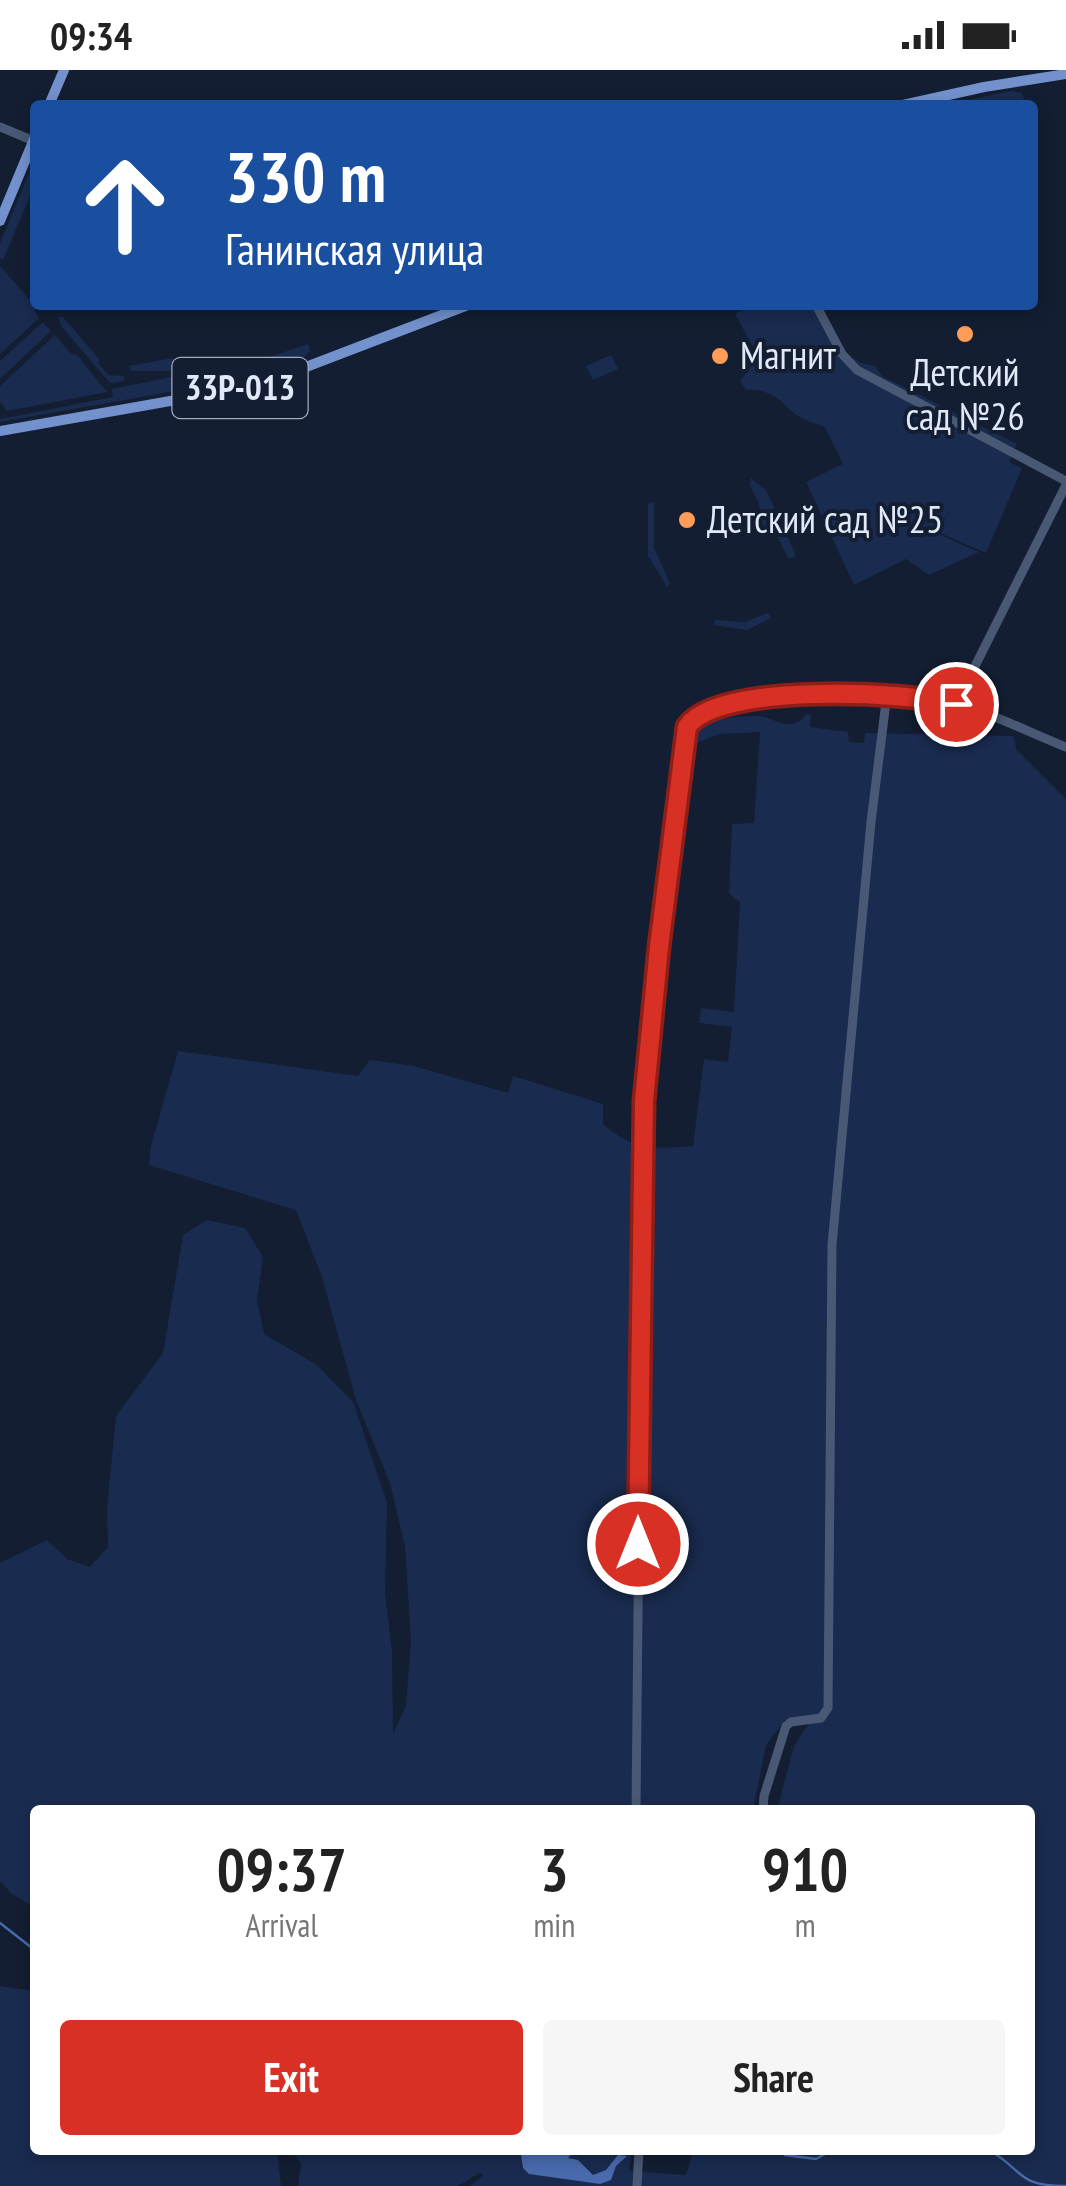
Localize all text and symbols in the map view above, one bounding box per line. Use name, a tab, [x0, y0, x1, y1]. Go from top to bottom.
text: 09:34	[50, 11, 132, 60]
text: 330 m	[225, 131, 386, 221]
icon: ahead	[60, 140, 190, 270]
text: Ганинская улица	[225, 219, 484, 277]
marker: Детский сад №26	[954, 323, 976, 345]
place label: Магнит	[740, 330, 837, 379]
marker: Магнит	[709, 345, 731, 367]
place label: Детский сад №26	[905, 347, 1025, 440]
road number: 33Р-013	[172, 358, 308, 418]
place label: Детский сад №25	[707, 494, 943, 543]
marker: Детский сад №25	[676, 509, 698, 531]
pin	[914, 662, 999, 747]
icon: arrive	[929, 677, 984, 732]
position arrow	[586, 1492, 690, 1596]
text: 09:37	[217, 1830, 347, 1908]
text: 3	[540, 1830, 569, 1908]
text: 910	[762, 1830, 848, 1908]
text: Arrival	[246, 1904, 318, 1946]
text: min	[533, 1904, 575, 1946]
text: m	[795, 1904, 816, 1946]
button: Exit	[60, 2020, 523, 2135]
button: Share	[543, 2020, 1005, 2135]

